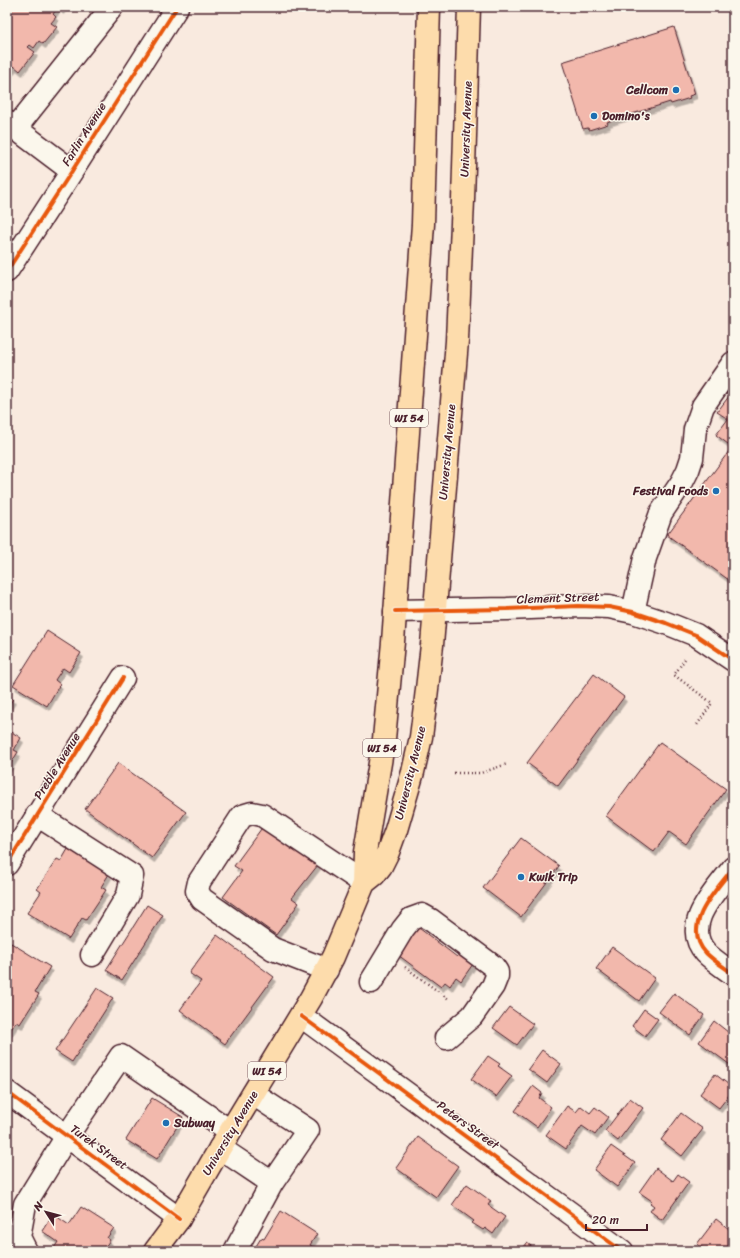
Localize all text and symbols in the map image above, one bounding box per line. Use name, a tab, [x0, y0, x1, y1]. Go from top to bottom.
place label: Cellcom	[625, 79, 669, 101]
street label: University Avenue	[453, 80, 479, 177]
marker: Cellcom	[671, 85, 681, 95]
street label: Farlin Avenue	[56, 98, 112, 170]
place label: Domino's	[602, 105, 651, 127]
marker: Domino's	[589, 111, 599, 121]
street label: University Avenue	[432, 403, 462, 501]
road number: WI 54	[390, 409, 428, 427]
place label: Festival Foods	[632, 480, 709, 502]
marker: Festival Foods	[711, 486, 721, 496]
street label: Clement Street	[516, 586, 600, 610]
street label: University Avenue	[388, 724, 432, 822]
street label: Preble Avenue	[28, 728, 86, 804]
road number: WI 54	[363, 739, 401, 757]
place label: Kwik Trip	[528, 866, 578, 888]
marker: Kwik Trip	[516, 872, 526, 882]
road number: WI 54	[248, 1062, 286, 1080]
street label: University Avenue	[196, 1086, 264, 1180]
street label: Peters Street	[432, 1095, 505, 1156]
place label: Subway	[173, 1112, 216, 1134]
street label: Turek Street	[65, 1118, 133, 1176]
marker: Subway	[161, 1118, 171, 1128]
north arrow	[26, 1192, 66, 1232]
text: N	[28, 1197, 48, 1216]
scale bar	[586, 1206, 647, 1232]
text: 20 m	[592, 1209, 619, 1231]

